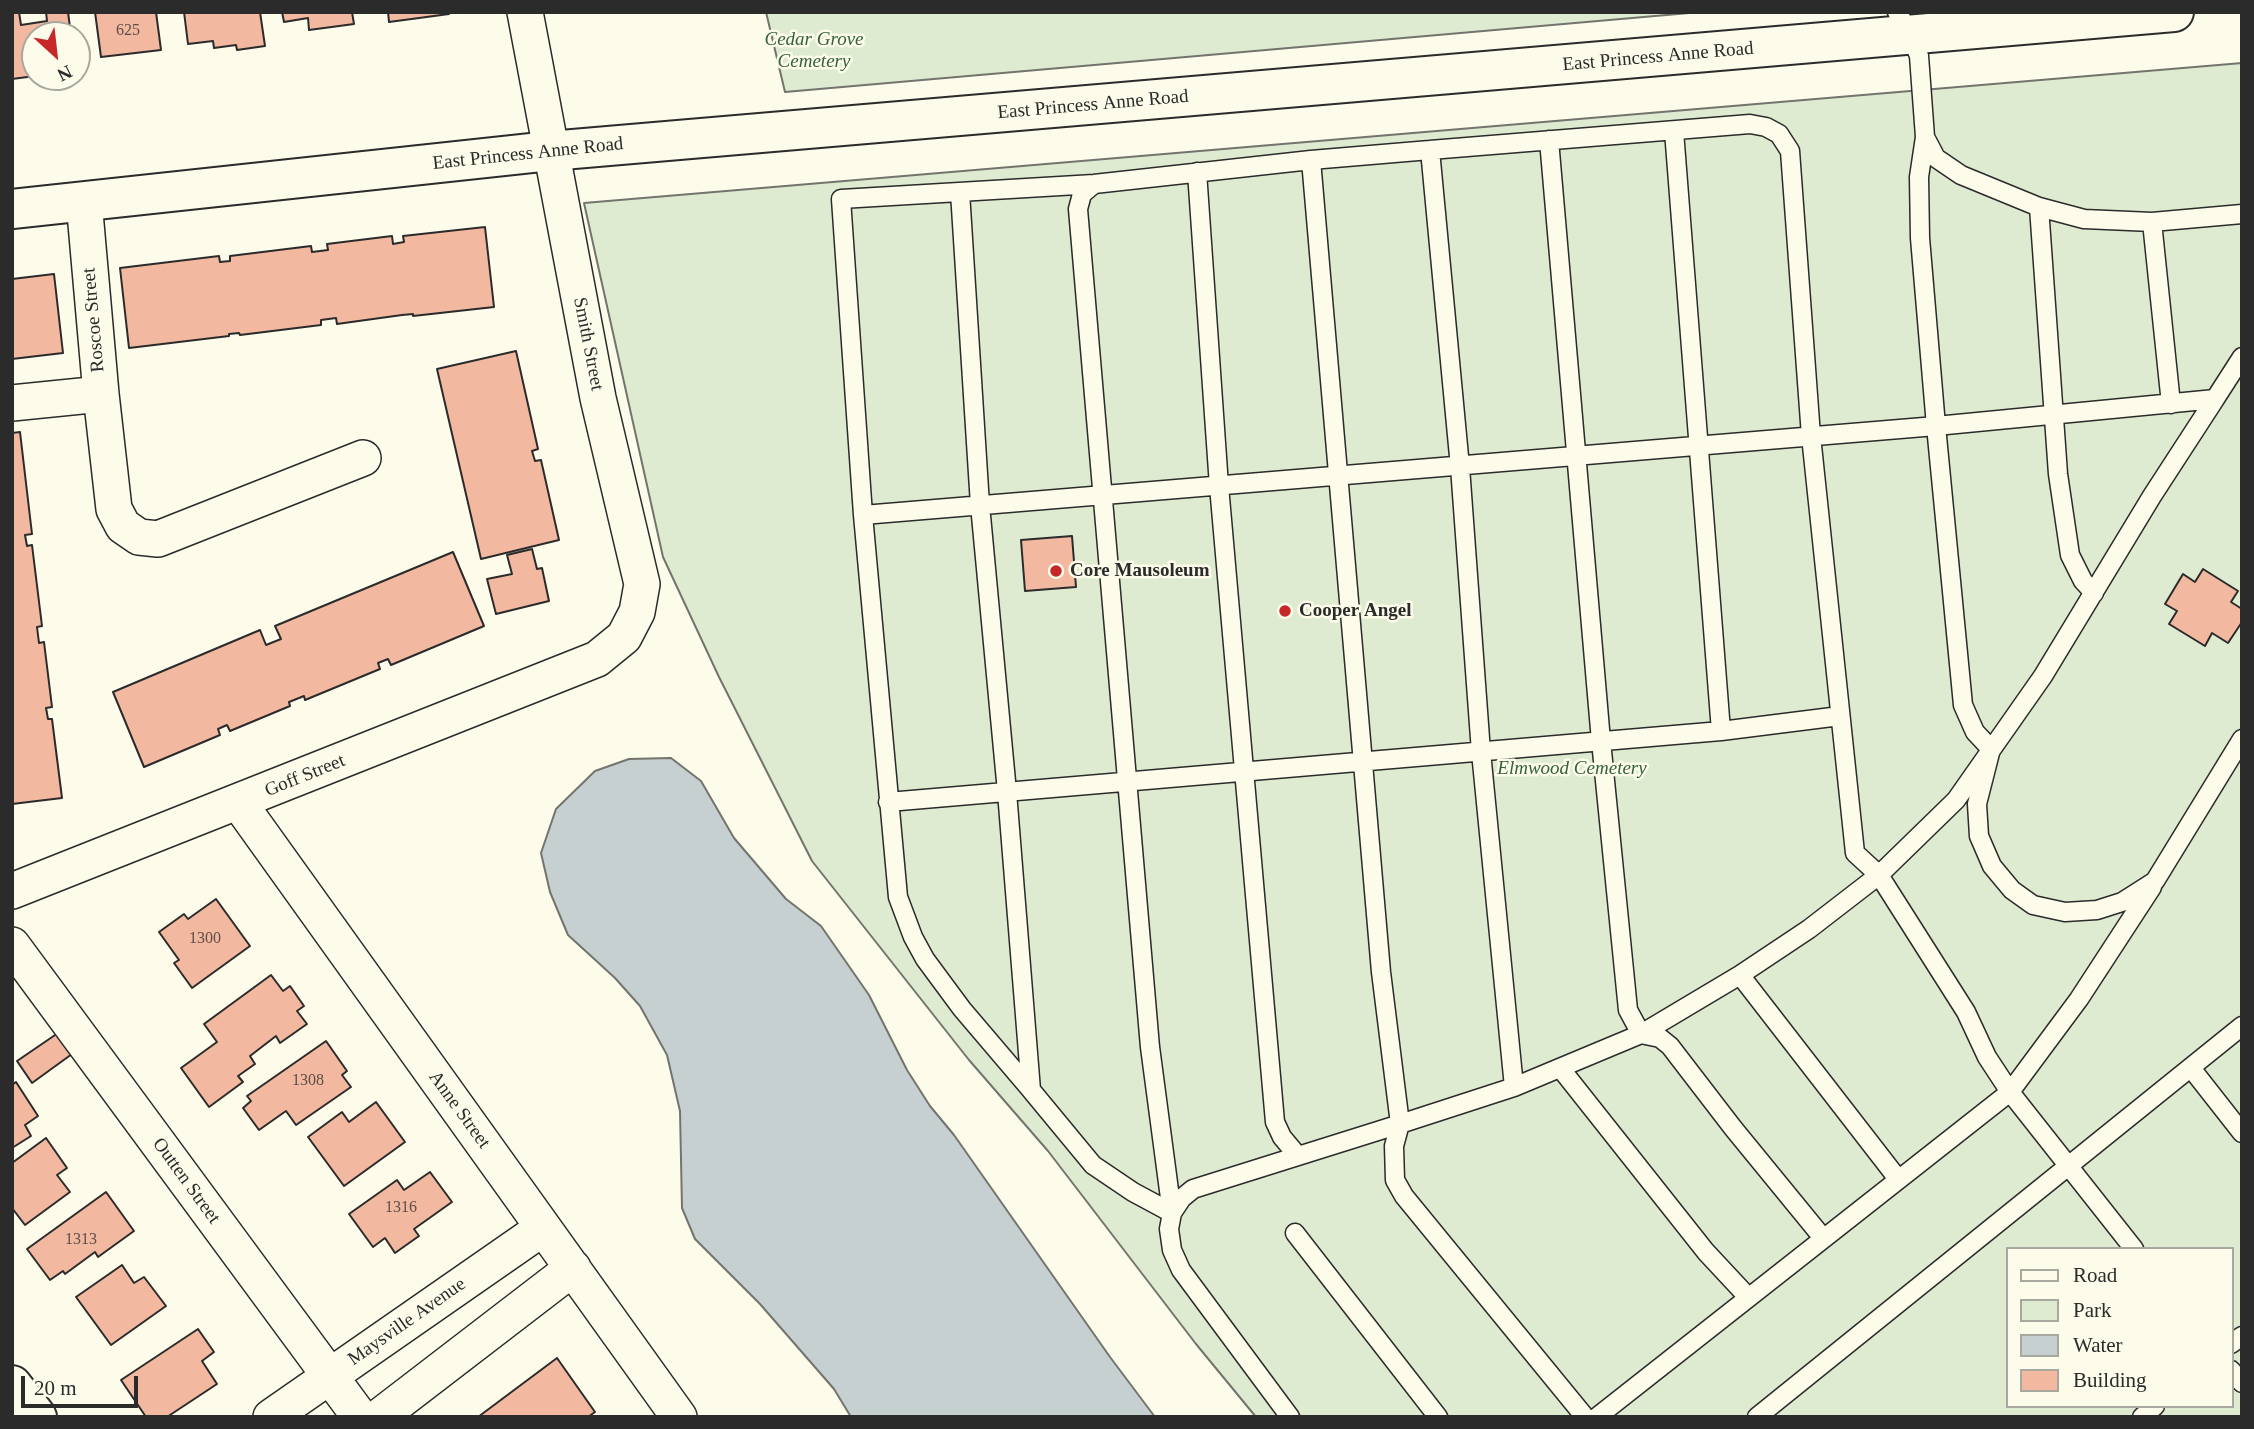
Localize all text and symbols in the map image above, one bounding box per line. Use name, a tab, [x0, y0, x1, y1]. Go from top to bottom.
north arrow	[21, 21, 91, 91]
house number: 625	[116, 21, 140, 41]
park label: Cedar Grove Cemetery	[764, 29, 864, 73]
street label: East Princess Anne Road	[1562, 37, 1754, 77]
text: N	[54, 61, 76, 86]
street label: East Princess Anne Road	[997, 85, 1189, 125]
street label: East Princess Anne Road	[432, 133, 624, 175]
street label: Roscoe Street	[78, 267, 110, 373]
street label: Smith Street	[568, 295, 608, 393]
place label: Core Mausoleum	[1070, 560, 1209, 582]
marker: Core Mausoleum	[1048, 563, 1064, 579]
place label: Cooper Angel	[1299, 600, 1411, 622]
marker: Cooper Angel	[1277, 603, 1293, 619]
street label: Goff Street	[262, 750, 348, 802]
park label: Elmwood Cemetery	[1497, 758, 1647, 780]
house number: 1300	[189, 929, 221, 949]
street label: Anne Street	[423, 1067, 495, 1153]
house number: 1308	[292, 1071, 324, 1091]
street label: Outten Street	[147, 1134, 225, 1228]
house number: 1316	[385, 1198, 417, 1218]
house number: 1313	[65, 1230, 97, 1250]
legend	[2006, 1247, 2233, 1408]
text: Road	[2073, 1263, 2117, 1287]
street label: Maysville Avenue	[344, 1273, 470, 1371]
text: Park	[2073, 1298, 2112, 1322]
text: Water	[2073, 1333, 2123, 1357]
scale bar	[24, 1362, 142, 1406]
text: Building	[2073, 1368, 2147, 1392]
text: 20 m	[34, 1376, 77, 1400]

